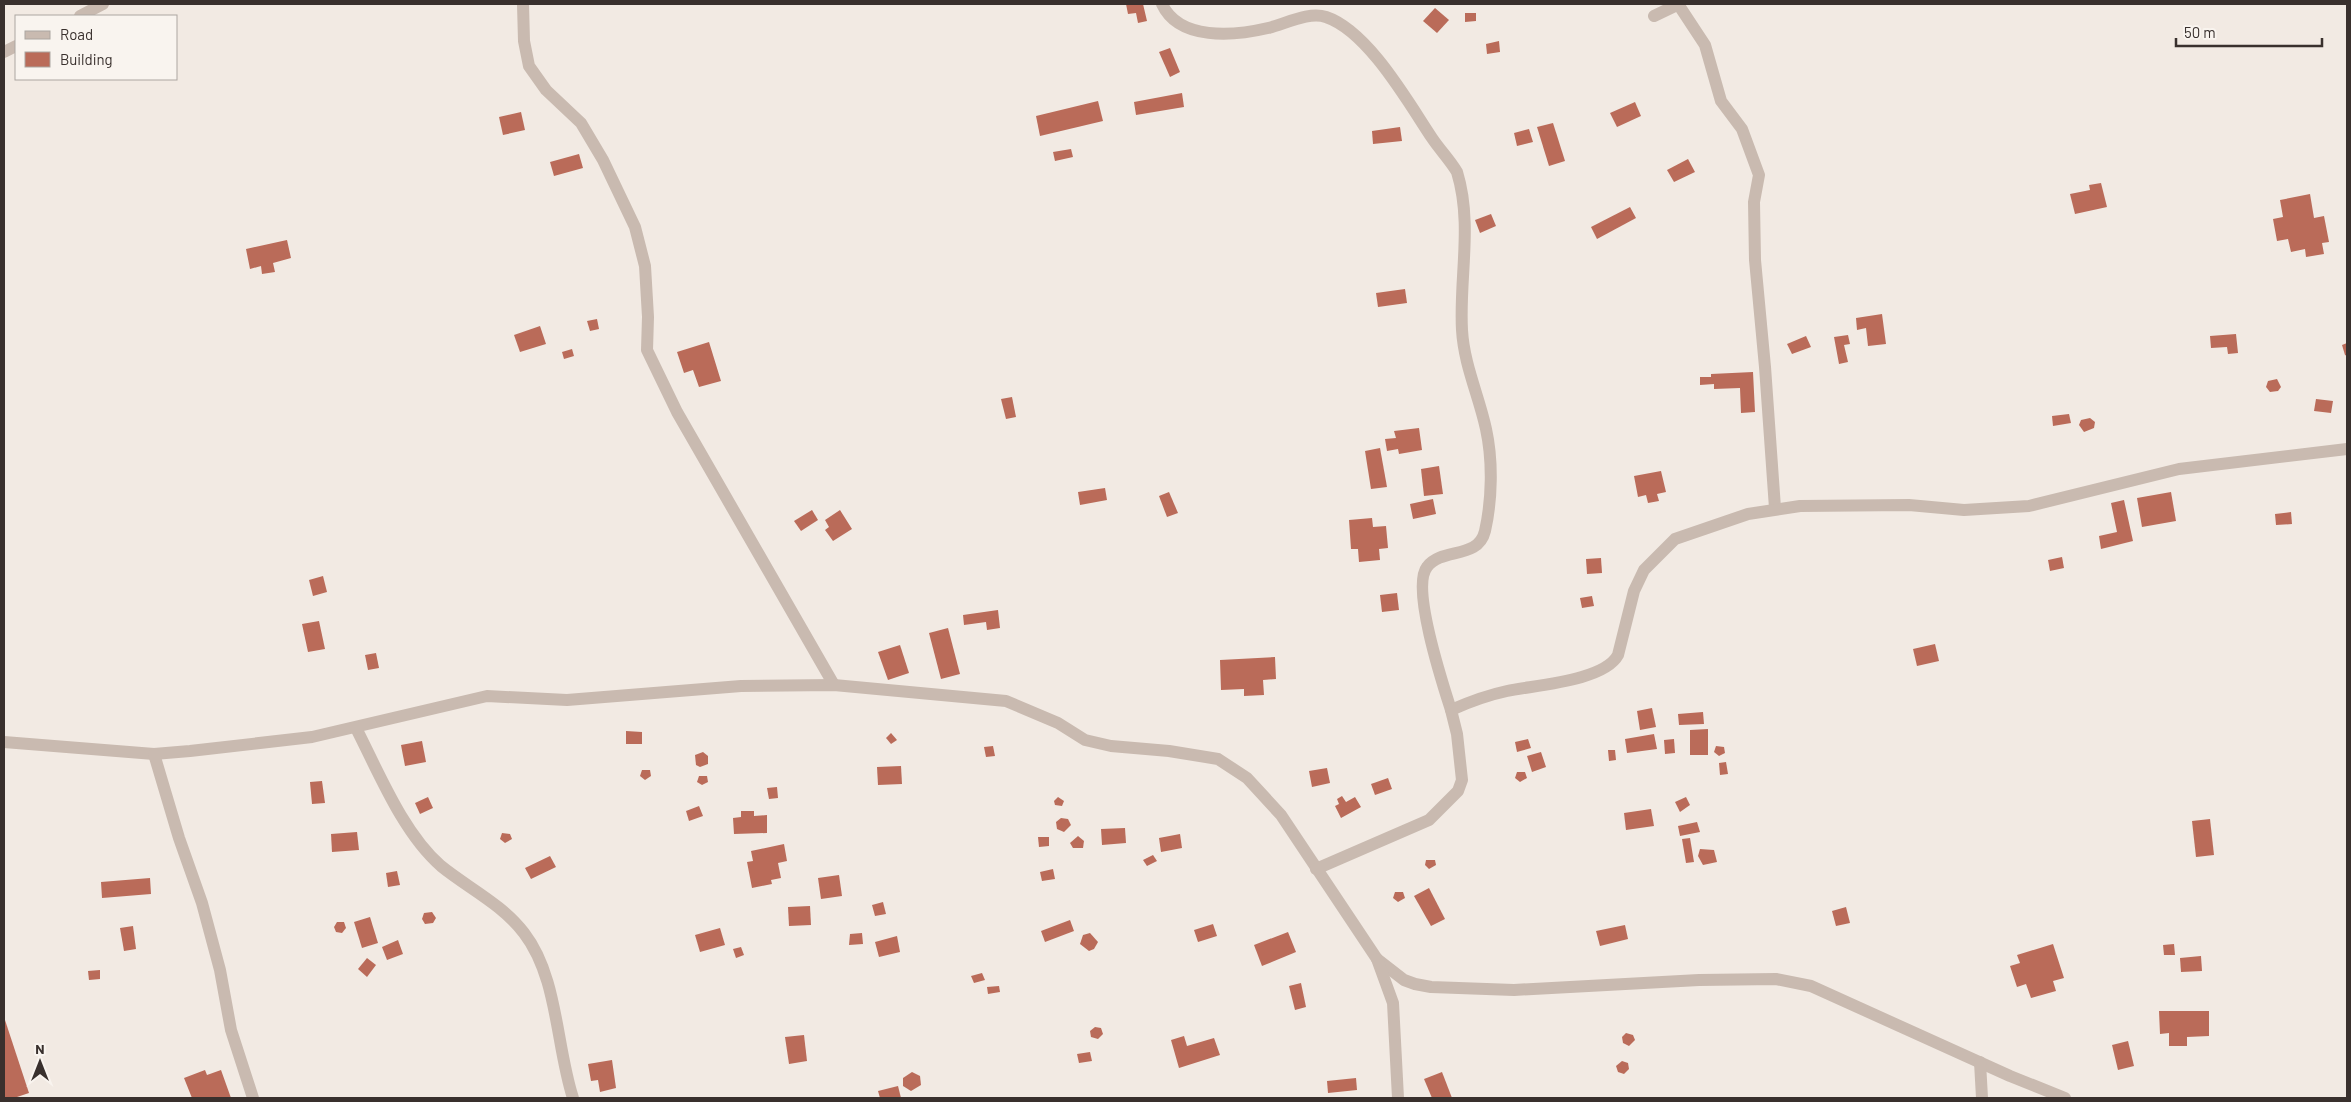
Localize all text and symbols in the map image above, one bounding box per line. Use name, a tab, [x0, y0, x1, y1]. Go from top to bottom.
legend	[15, 15, 178, 80]
scale bar	[2176, 15, 2322, 47]
text: 50 m	[2184, 23, 2216, 41]
text: Road	[60, 25, 93, 43]
text: Building	[60, 50, 113, 68]
north arrow	[15, 1037, 65, 1087]
text: N	[35, 1040, 45, 1057]

